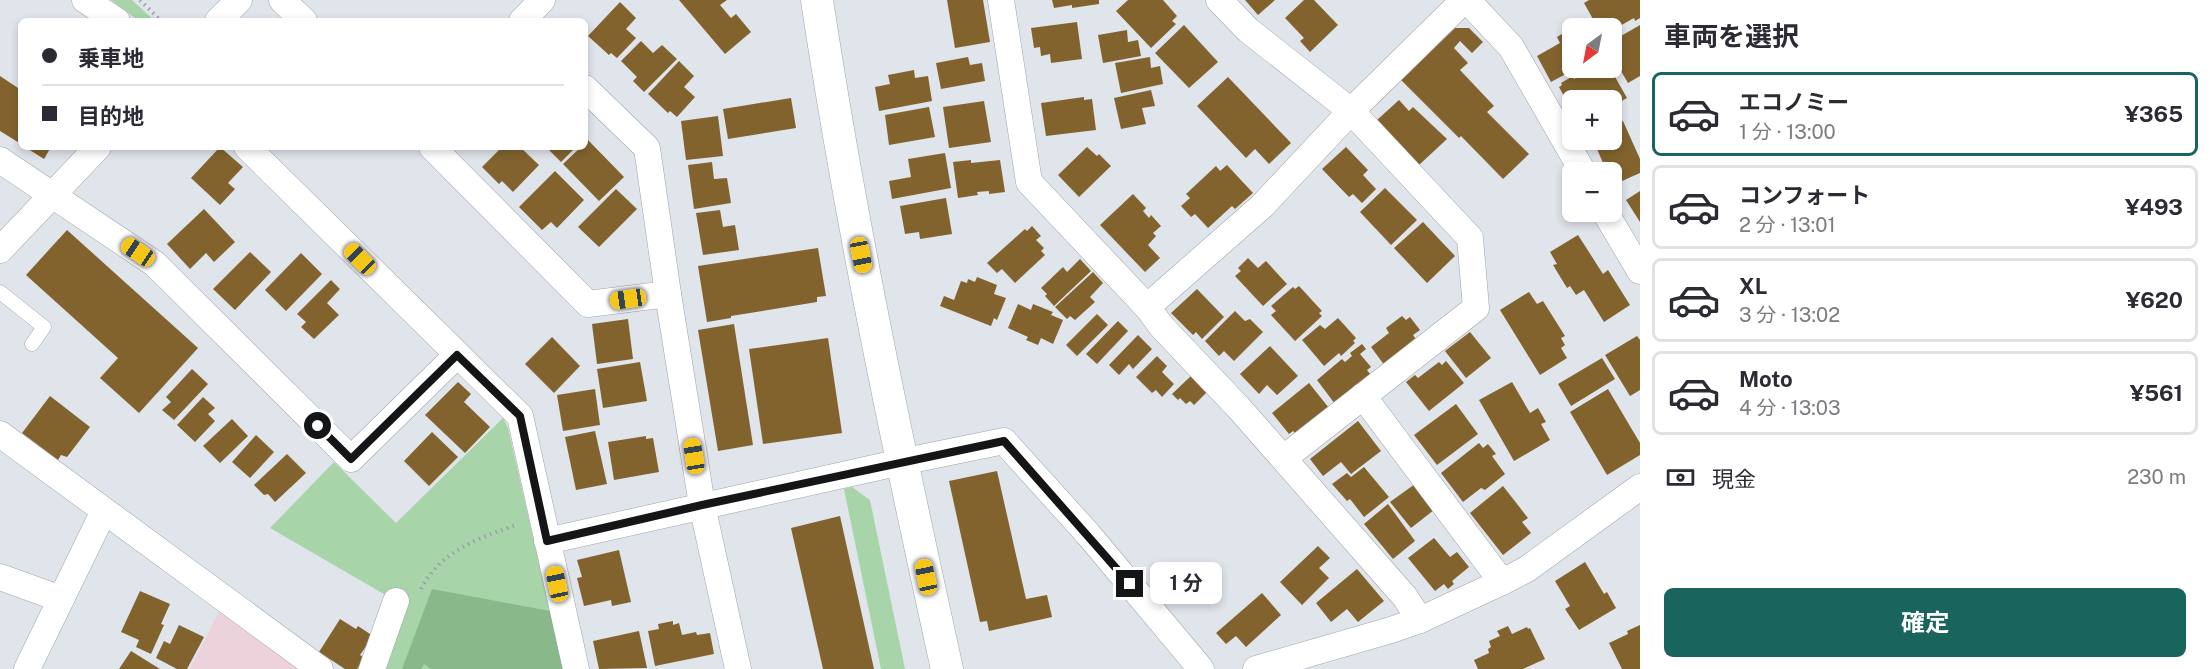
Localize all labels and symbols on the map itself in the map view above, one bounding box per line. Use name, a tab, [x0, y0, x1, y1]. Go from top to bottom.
north arrow	[1562, 18, 1622, 78]
car	[118, 234, 158, 270]
car	[849, 236, 873, 274]
car	[341, 240, 379, 278]
car	[609, 288, 647, 310]
route start	[304, 412, 331, 439]
car	[682, 437, 706, 475]
car	[913, 558, 939, 596]
callout: 1 分	[1151, 563, 1223, 605]
car	[544, 565, 570, 603]
route end	[1116, 570, 1143, 597]

